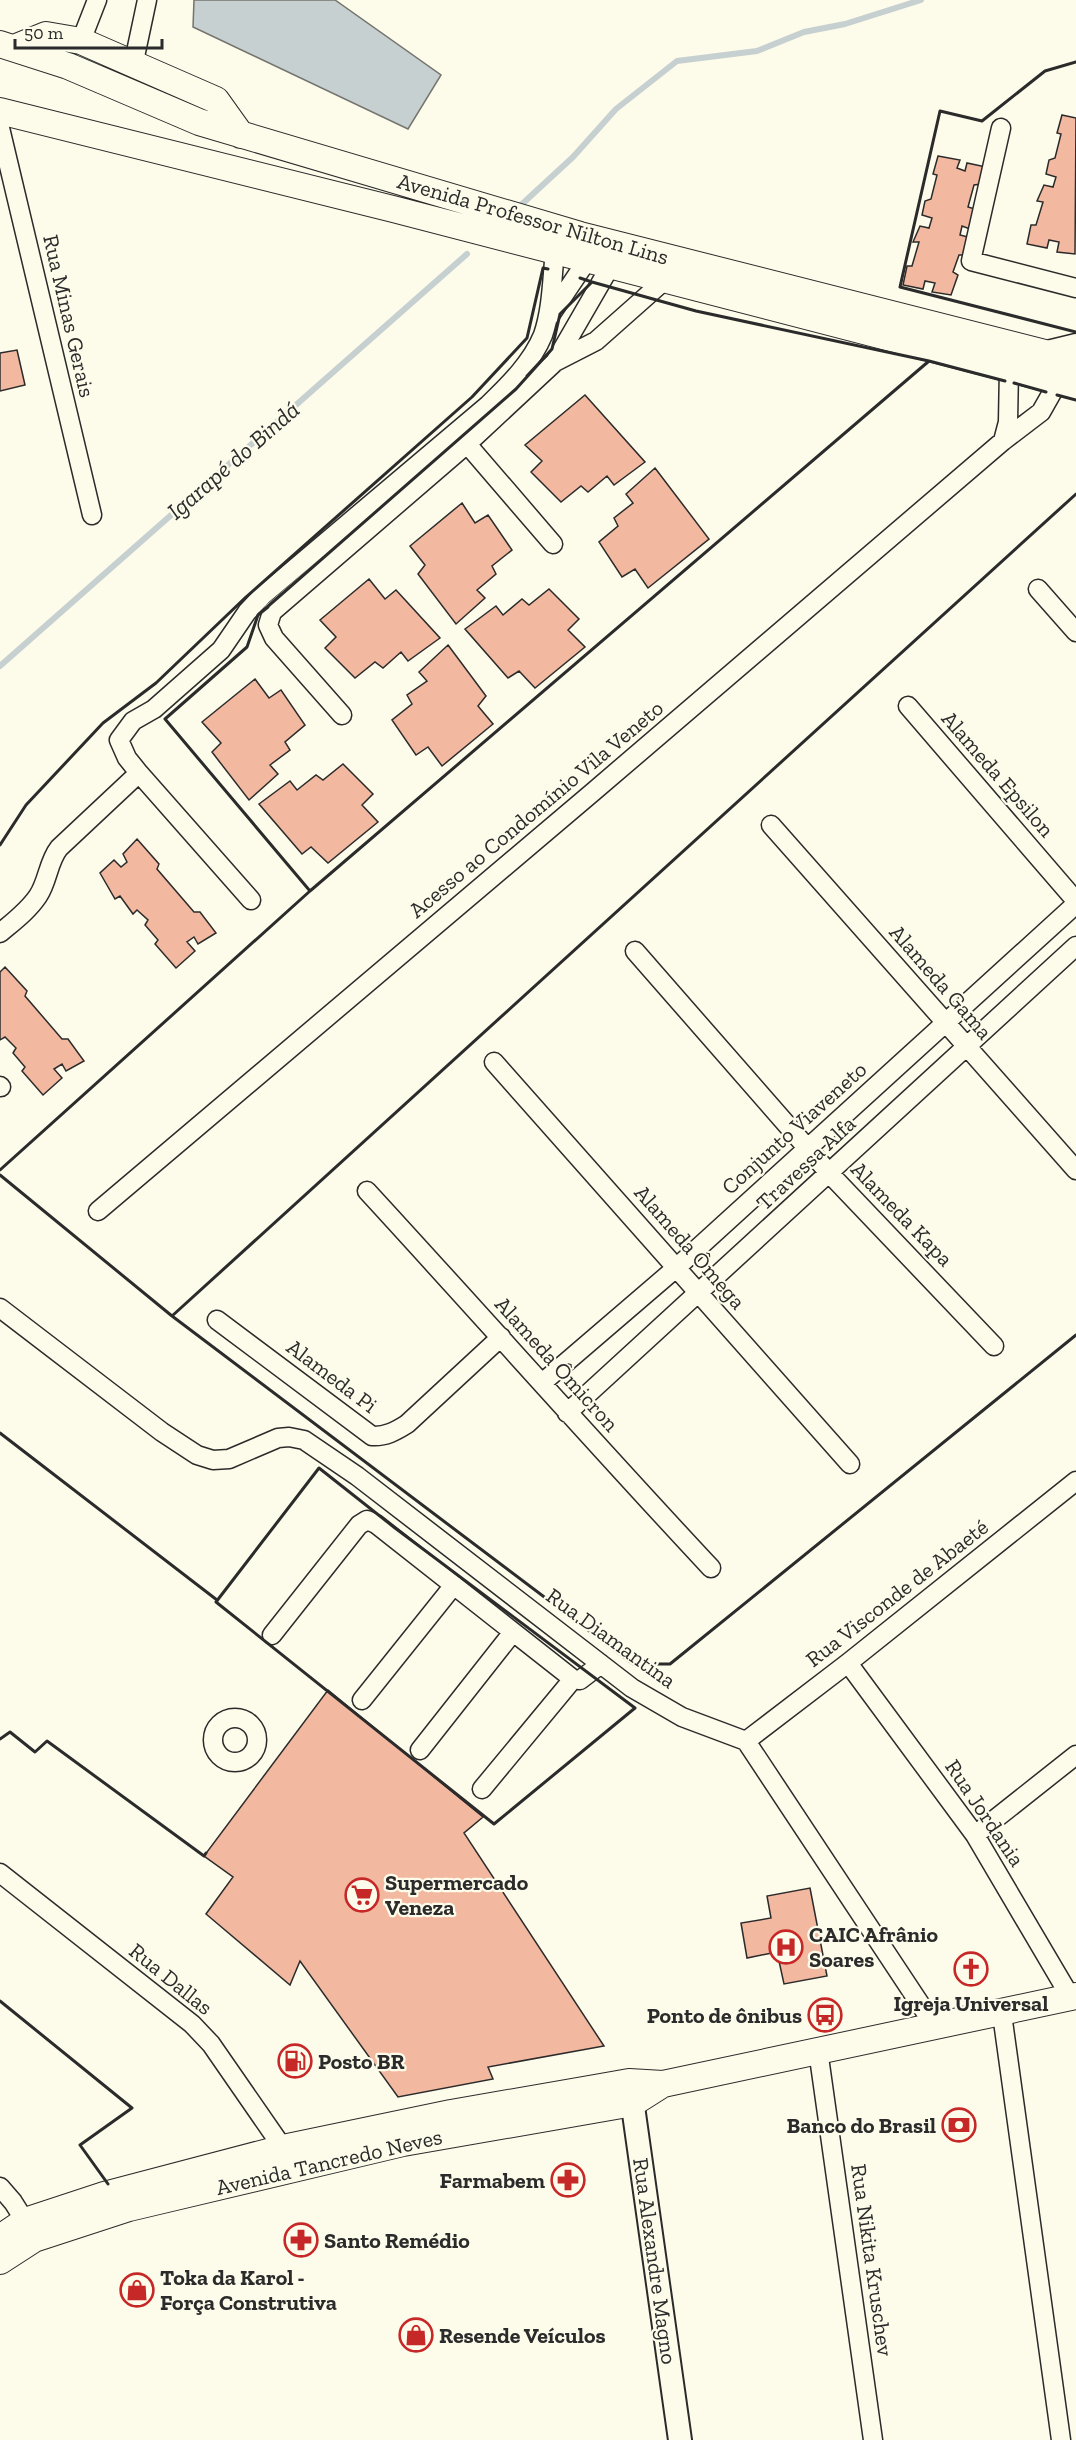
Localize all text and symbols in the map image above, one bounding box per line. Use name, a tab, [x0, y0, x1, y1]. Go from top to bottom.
scale bar	[15, 12, 162, 50]
text: 50 m	[24, 22, 64, 44]
street label: Avenida Professor Nilton Lins	[394, 167, 672, 271]
street label: Rua Minas Gerais	[37, 232, 101, 400]
water label: Igarapé do Bindá	[161, 395, 305, 525]
street label: Acesso ao Condomínio Vila Veneto	[403, 695, 669, 923]
street label: Alameda Epsilon	[936, 705, 1060, 843]
street label: Alameda Gama	[884, 919, 998, 1045]
street label: Conjunto Viaveneto	[716, 1056, 872, 1200]
street label: Travessa Alfa	[751, 1110, 862, 1216]
street label: Alameda Kapa	[845, 1156, 959, 1272]
street label: Alameda Ômega	[629, 1179, 752, 1315]
street label: Alameda Ômicron	[489, 1291, 625, 1437]
street label: Alameda Pi	[281, 1333, 383, 1419]
street label: Rua Visconde de Abaeté	[800, 1513, 994, 1673]
street label: Rua Diamantina	[541, 1582, 681, 1694]
street label: Rua Jordania	[939, 1754, 1031, 1872]
place label: Supermercado Veneza	[385, 1869, 529, 1921]
supermarket icon: Supermercado Veneza	[344, 1877, 380, 1913]
place label: CAIC Afrânio Soares	[809, 1921, 939, 1973]
hospital icon: CAIC Afrânio Soares	[768, 1929, 804, 1965]
street label: Rua Dallas	[124, 1937, 218, 2021]
church icon: Igreja Universal	[953, 1951, 989, 1987]
place label: Igreja Universal	[894, 1990, 1048, 2017]
bus stop icon: Ponto de ônibus	[807, 1997, 843, 2033]
place label: Ponto de ônibus	[647, 2002, 802, 2029]
fuel station icon: Posto BR	[277, 2043, 313, 2079]
place label: Posto BR	[318, 2048, 404, 2075]
bank icon: Banco do Brasil	[941, 2107, 977, 2143]
place label: Banco do Brasil	[787, 2112, 936, 2139]
street label: Avenida Tancredo Neves	[213, 2123, 445, 2201]
street label: Rua Alexandre Magno	[627, 2156, 683, 2366]
pharmacy icon: Farmabem	[550, 2162, 586, 2198]
street label: Rua Nikita Kruschev	[845, 2162, 899, 2358]
place label: Farmabem	[440, 2167, 546, 2194]
pharmacy icon: Santo Remédio	[283, 2222, 319, 2258]
place label: Santo Remédio	[324, 2227, 470, 2254]
place label: Toka da Karol - Força Construtiva	[160, 2264, 337, 2316]
shop icon: Toka da Karol - Força Construtiva	[119, 2272, 155, 2308]
shop icon: Resende Veículos	[398, 2317, 434, 2353]
place label: Resende Veículos	[439, 2322, 606, 2349]

